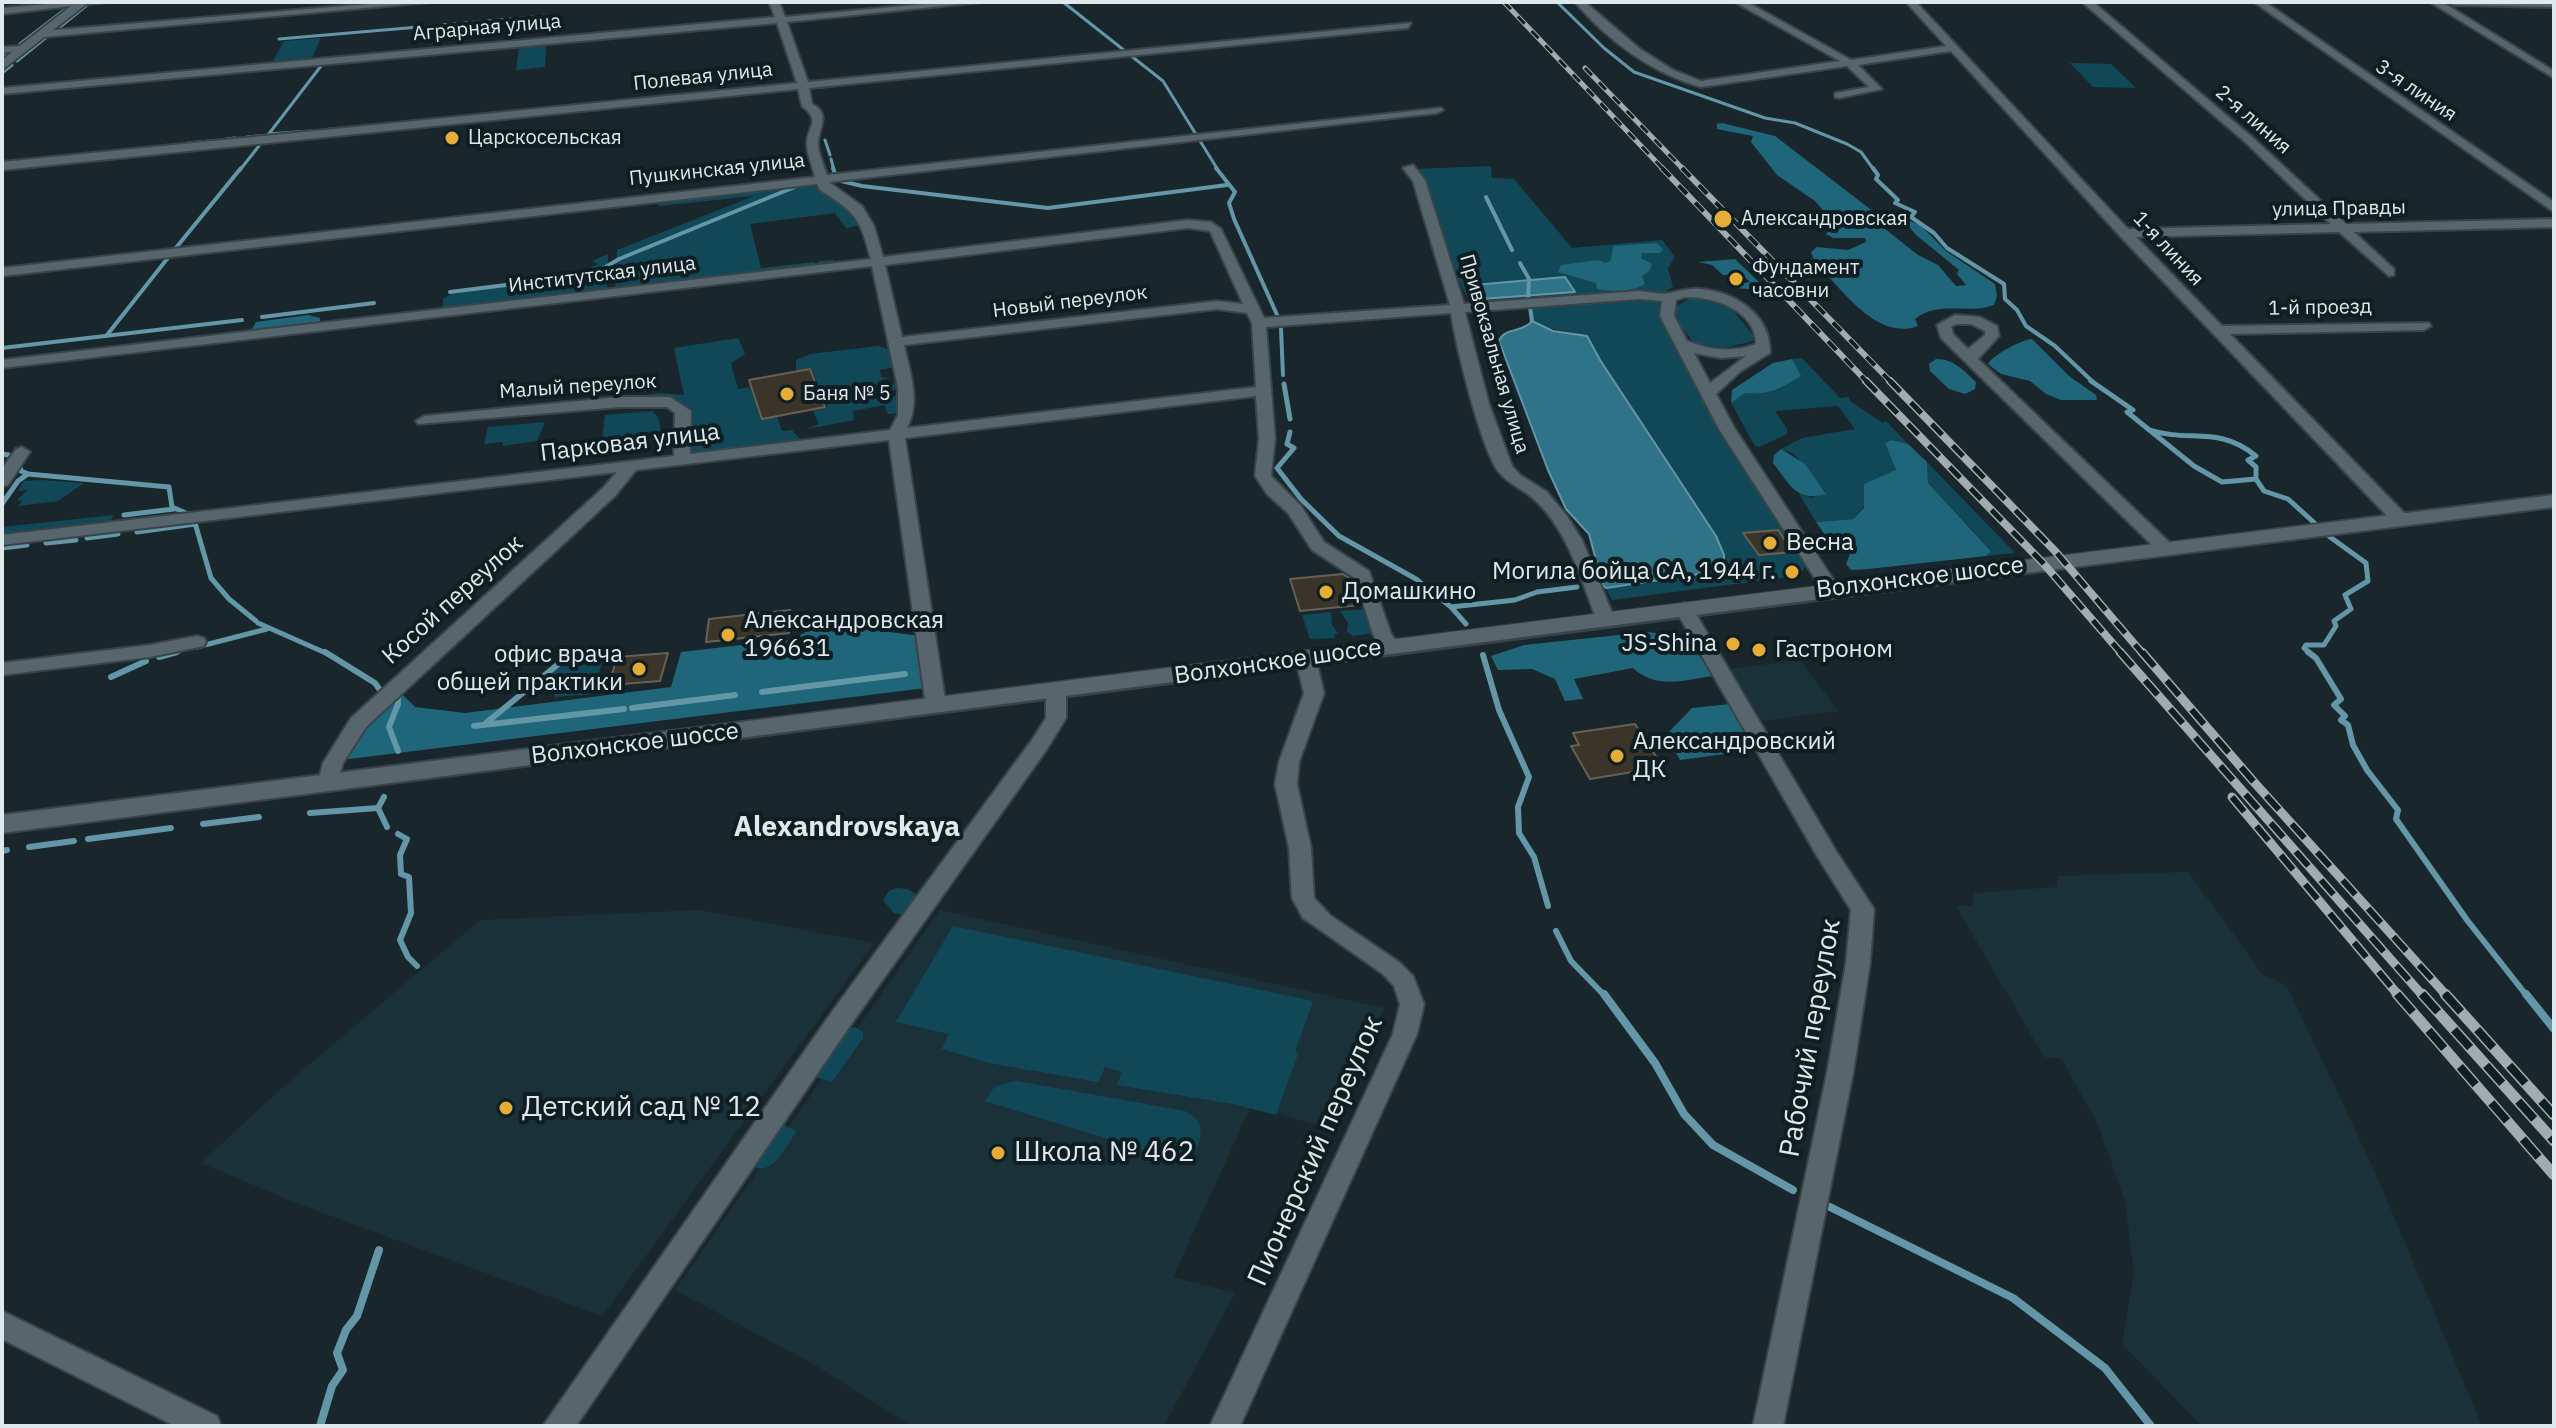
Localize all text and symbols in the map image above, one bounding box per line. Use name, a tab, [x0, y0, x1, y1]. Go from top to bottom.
street label: Аграрная улица	[412, 10, 562, 46]
street label: 3-я линия	[2371, 55, 2461, 127]
street label: Полевая улица	[632, 58, 774, 96]
street label: 2-я линия	[2210, 81, 2296, 159]
place label: Царскосельская	[468, 126, 622, 150]
marker: Царскосельская	[443, 129, 461, 147]
street label: Пушкинская улица	[628, 149, 806, 191]
street label: улица Правды	[2272, 196, 2406, 222]
place label: Александровская	[1741, 207, 1908, 231]
street label: 1-я линия	[2128, 207, 2208, 291]
marker: Александровская	[1712, 208, 1734, 230]
street label: Институтская улица	[507, 252, 697, 298]
street label: Привокзальная улица	[1454, 252, 1534, 456]
place label: Фундамент часовни	[1752, 256, 1859, 303]
marker: Фундамент часовни	[1727, 270, 1745, 288]
street label: Новый переулок	[991, 281, 1149, 323]
street label: 1-й проезд	[2268, 295, 2372, 321]
street label: Малый переулок	[499, 370, 657, 404]
place label: Баня № 5	[803, 382, 891, 406]
marker: Баня № 5	[778, 385, 796, 403]
street label: Парковая улица	[539, 418, 721, 468]
street label: Косой переулок	[377, 529, 529, 671]
place label: Весна	[1786, 529, 1854, 557]
marker: Весна	[1761, 534, 1779, 552]
street label: Волхонское шоссе	[1815, 551, 2025, 605]
place label: Могила бойца СА, 1944 г.	[1492, 558, 1776, 586]
marker: Могила бойца СА, 1944 г.	[1783, 563, 1801, 581]
place label: Домашкино	[1342, 578, 1476, 606]
marker: Домашкино	[1317, 583, 1335, 601]
place label: Александровская 196631	[744, 607, 944, 663]
marker: Александровская 196631	[719, 626, 737, 644]
place label: JS-Shina	[1621, 630, 1717, 658]
street label: Волхонское шоссе	[1173, 633, 1383, 691]
marker: JS-Shina	[1724, 635, 1742, 653]
place label: Гастроном	[1775, 636, 1893, 664]
place label: офис врача общей практики	[437, 641, 623, 697]
marker: Гастроном	[1750, 641, 1768, 659]
marker: офис врача общей практики	[630, 660, 648, 678]
street label: Волхонское шоссе	[530, 717, 740, 771]
place label: Александровский ДК	[1633, 728, 1836, 784]
marker: Александровский ДК	[1608, 747, 1626, 765]
district label: Alexandrovskaya	[734, 811, 960, 845]
street label: Рабочий переулок	[1774, 916, 1848, 1160]
street label: Пионерский переулок	[1241, 1011, 1391, 1291]
place label: Детский сад № 12	[522, 1091, 761, 1125]
marker: Детский сад № 12	[497, 1099, 515, 1117]
place label: Школа № 462	[1014, 1136, 1194, 1170]
marker: Школа № 462	[989, 1144, 1007, 1162]

